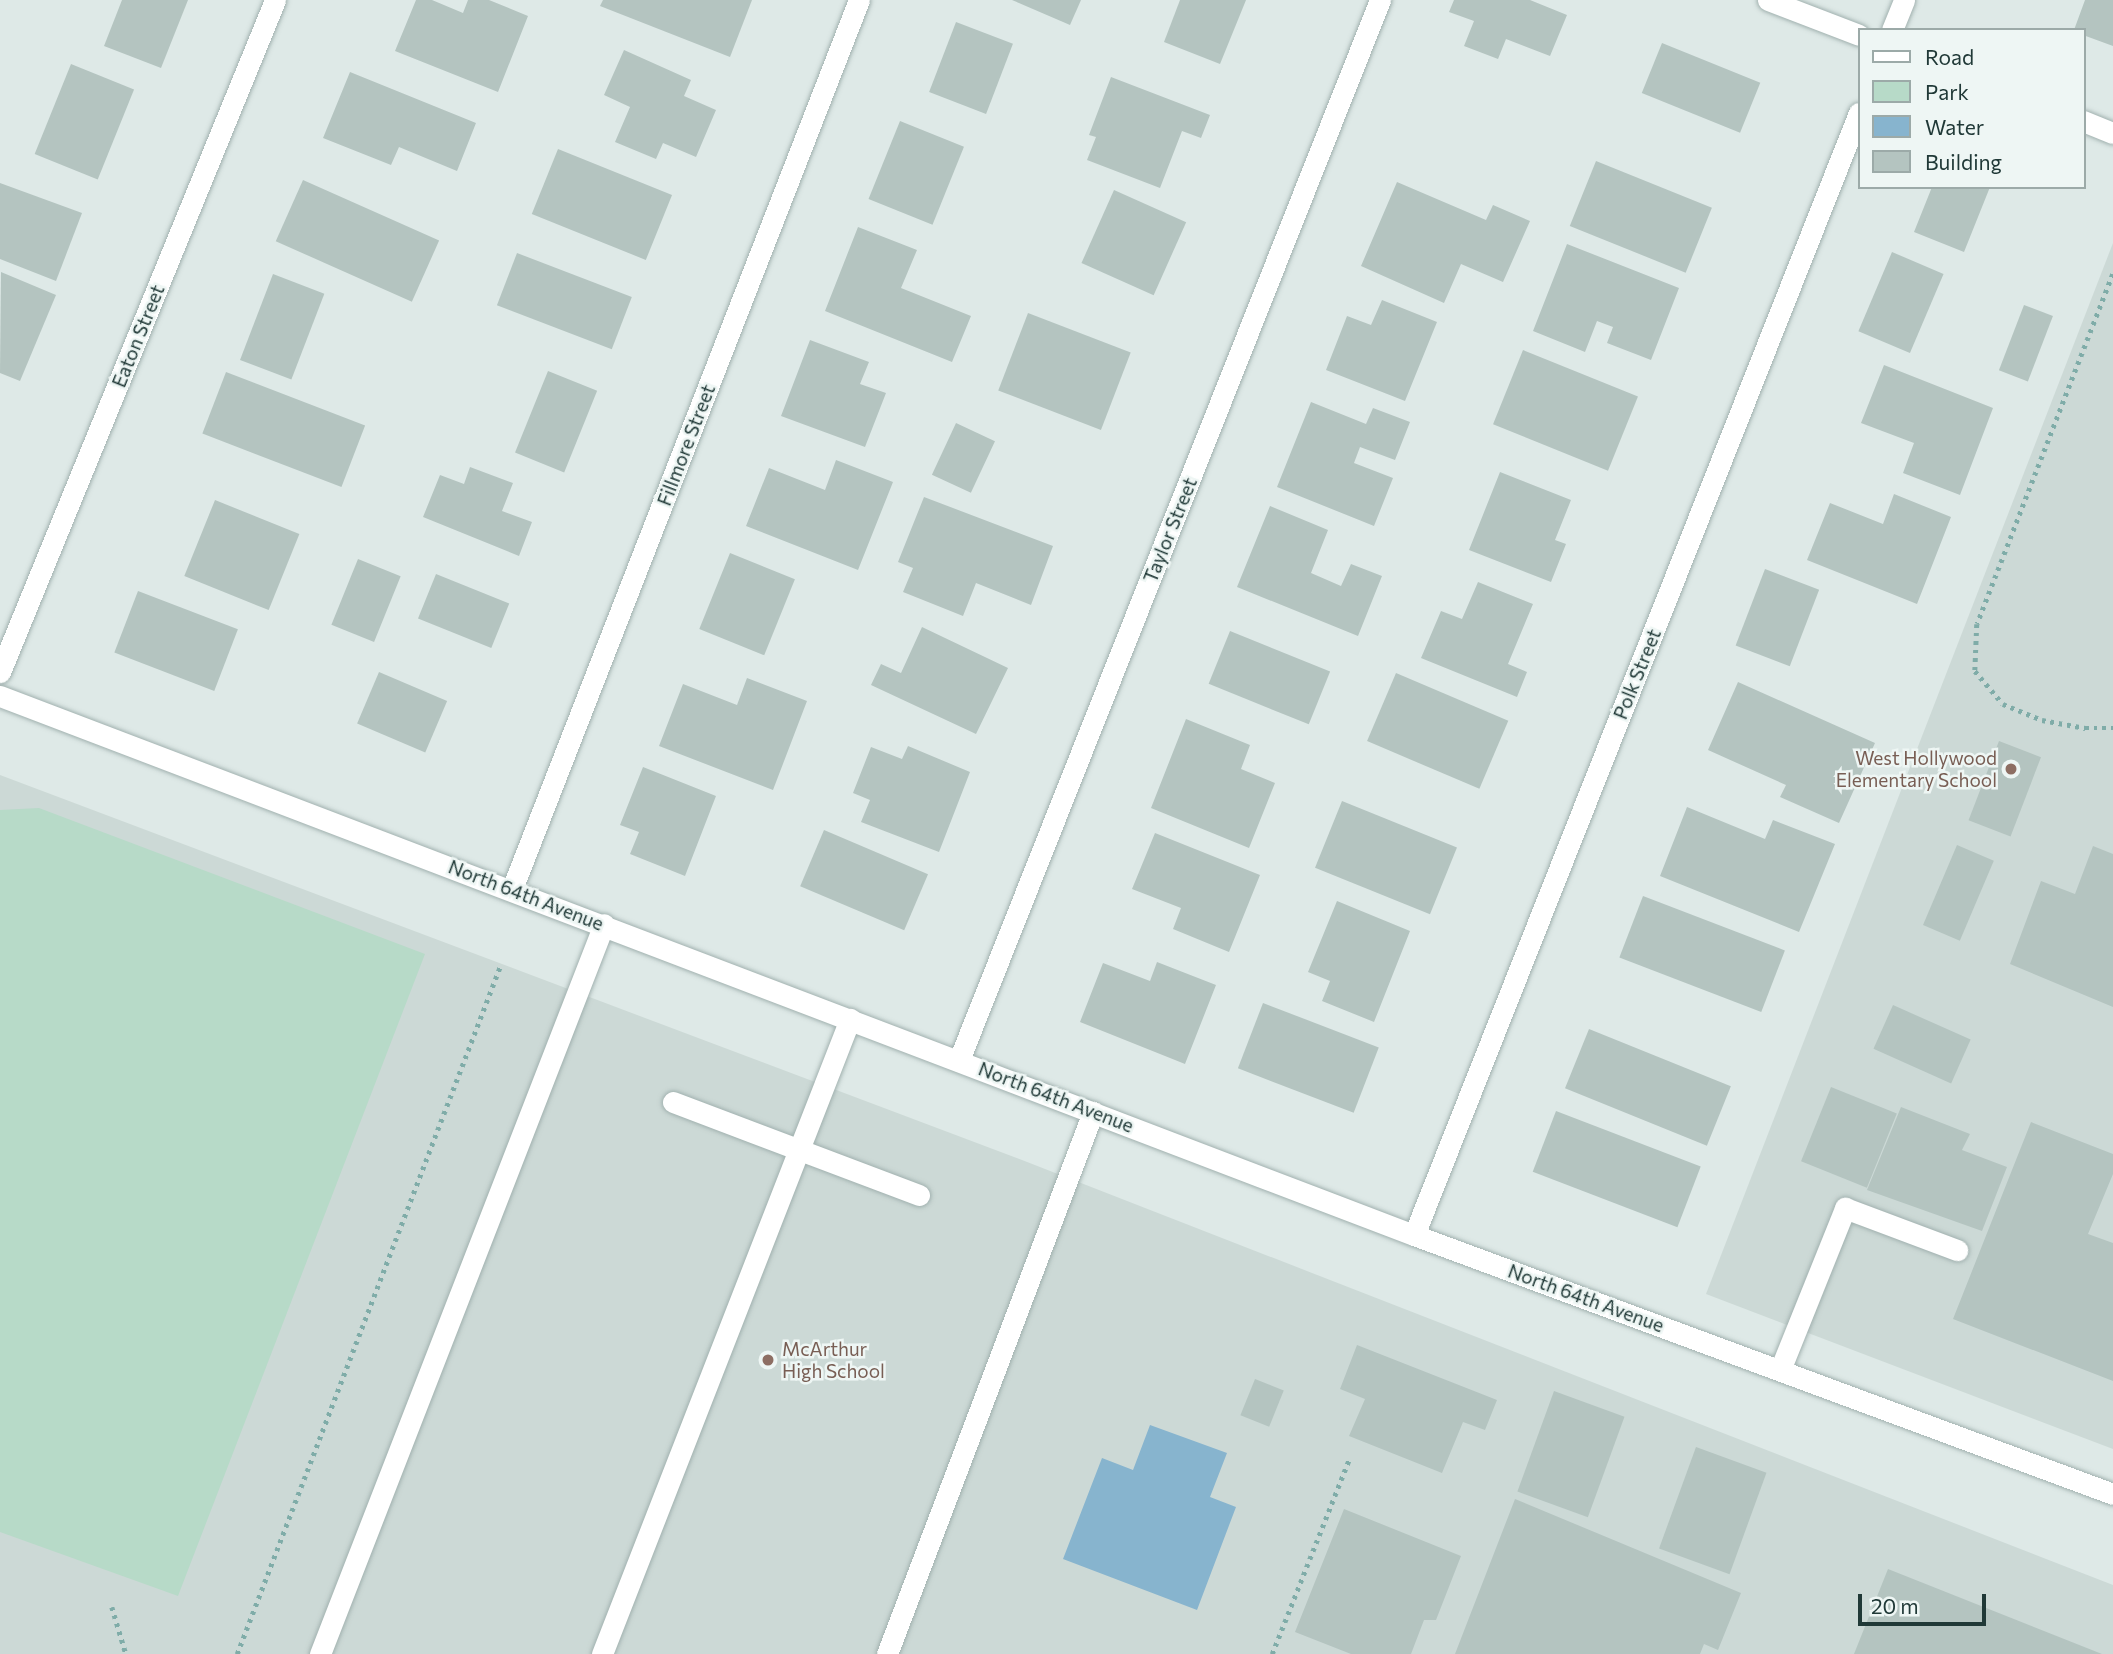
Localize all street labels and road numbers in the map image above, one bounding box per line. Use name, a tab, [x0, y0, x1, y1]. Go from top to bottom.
street label: Eaton Street	[107, 281, 169, 391]
street label: Fillmore Street	[652, 381, 720, 509]
street label: Taylor Street	[1139, 474, 1201, 586]
street label: Polk Street	[1609, 625, 1665, 723]
street label: North 64th Avenue	[445, 855, 607, 935]
street label: North 64th Avenue	[975, 1057, 1137, 1137]
street label: North 64th Avenue	[1505, 1259, 1667, 1337]

